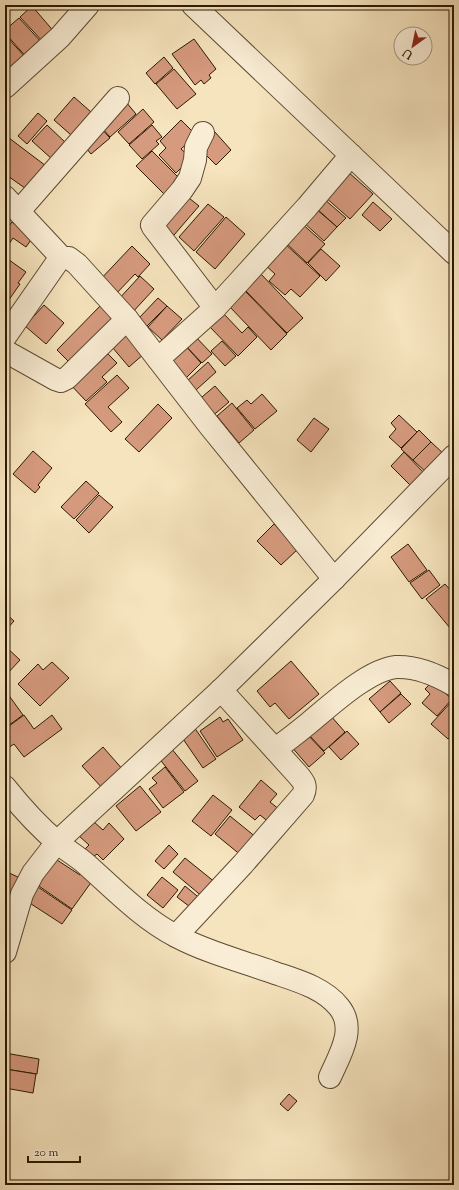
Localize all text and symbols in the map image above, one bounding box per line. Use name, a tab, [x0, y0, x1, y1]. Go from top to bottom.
north arrow	[393, 26, 433, 66]
text: U	[400, 44, 417, 63]
scale bar	[28, 1138, 80, 1164]
text: 20 m	[34, 1144, 59, 1162]

